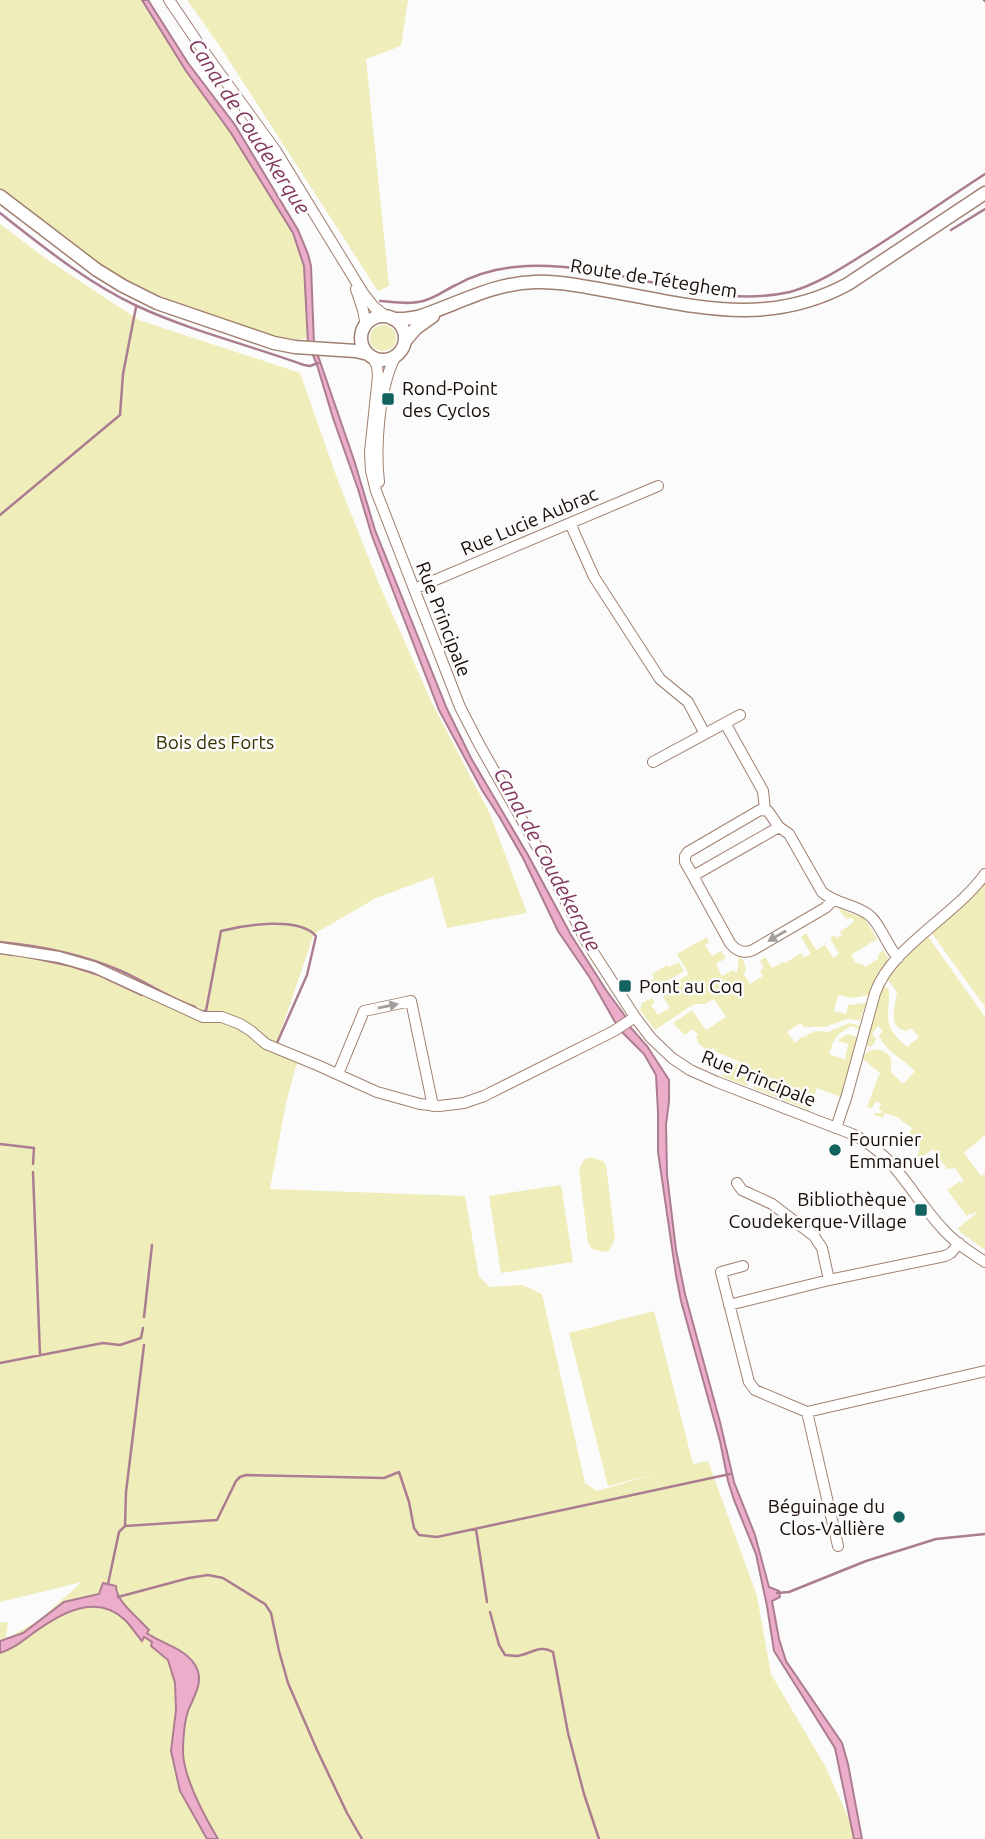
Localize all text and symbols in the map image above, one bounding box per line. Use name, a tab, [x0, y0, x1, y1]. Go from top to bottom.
water label: Canal de Coudekerque	[184, 34, 316, 219]
street label: Route de Téteghem	[569, 254, 739, 302]
place label: Rond-Point des Cyclos	[402, 377, 498, 421]
marker: Rond-Point des Cyclos	[380, 391, 396, 407]
street label: Rue Lucie Aubrac	[457, 482, 601, 560]
street label: Rue Principale	[412, 558, 476, 680]
park label: Bois des Forts	[156, 731, 274, 753]
water label: Canal de Coudekerque	[489, 763, 607, 955]
one-way arrow	[767, 930, 786, 942]
place label: Pont au Coq	[639, 975, 743, 997]
marker: Pont au Coq	[617, 978, 633, 994]
one-way arrow	[377, 1000, 399, 1011]
street label: Rue Principale	[699, 1045, 819, 1111]
place label: Fournier Emmanuel	[849, 1128, 939, 1172]
marker: Fournier Emmanuel	[827, 1142, 843, 1158]
place label: Bibliothèque Coudekerque-Village	[729, 1188, 907, 1232]
marker: Bibliothèque Coudekerque-Village	[913, 1202, 929, 1218]
place label: Béguinage du Clos-Vallière	[768, 1495, 885, 1539]
marker: Béguinage du Clos-Vallière	[891, 1509, 907, 1525]

